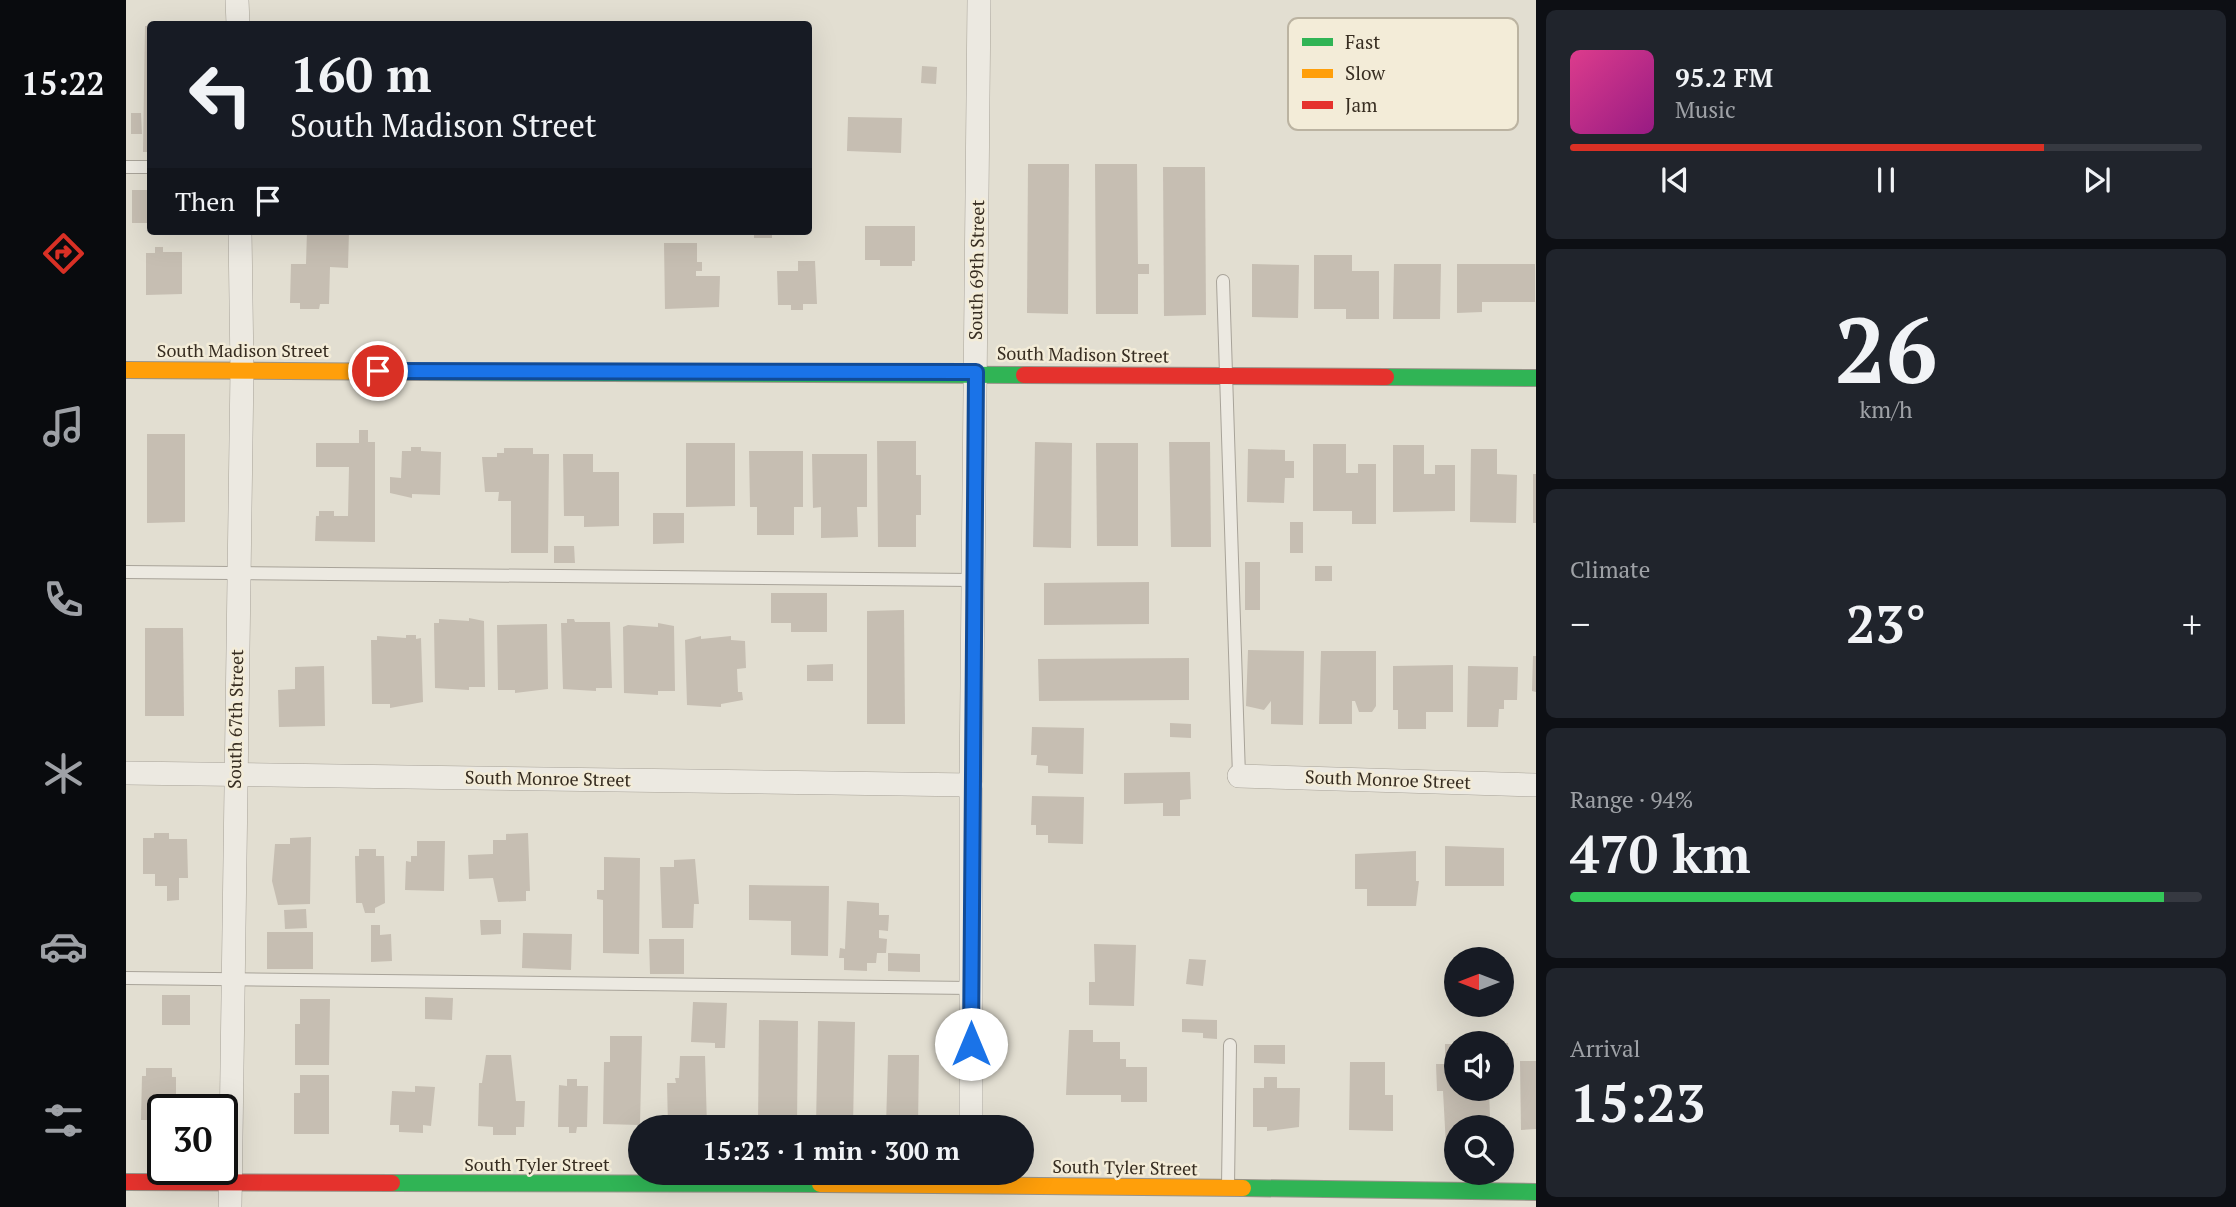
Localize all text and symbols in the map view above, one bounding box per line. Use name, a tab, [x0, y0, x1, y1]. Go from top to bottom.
legend	[1288, 18, 1518, 130]
text: Fast	[1345, 29, 1380, 54]
text: 160 m	[290, 41, 432, 106]
icon: left	[175, 49, 266, 140]
text: Slow	[1345, 60, 1386, 85]
text: 95.2 FM	[1675, 60, 1773, 94]
text: 15:22	[21, 62, 105, 104]
text: Jam	[1345, 92, 1378, 117]
text: Music	[1675, 94, 1736, 125]
text: South Madison Street	[290, 104, 597, 146]
icon: previous	[1656, 161, 1694, 199]
icon: pause	[1867, 161, 1905, 199]
icon: next	[2078, 161, 2116, 199]
icon: arrive	[249, 182, 287, 220]
text: Then	[175, 184, 235, 218]
street label: South 69th Street	[963, 199, 989, 340]
icon: directions	[39, 229, 88, 278]
text: 26	[1835, 288, 1937, 409]
street label: South Madison Street	[157, 338, 330, 362]
street label: South Madison Street	[997, 340, 1170, 368]
pin	[348, 341, 408, 401]
icon: arrive	[359, 352, 397, 390]
text: km/h	[1859, 394, 1913, 425]
icon: music	[39, 402, 88, 451]
text: Climate	[1570, 554, 1650, 585]
icon: phone	[39, 575, 88, 624]
text: 23°	[1846, 589, 1926, 658]
text: −	[1570, 599, 1590, 649]
text: +	[2182, 599, 2202, 649]
street label: South 67th Street	[222, 649, 248, 789]
icon: climate	[39, 749, 88, 798]
street label: South Monroe Street	[1305, 764, 1472, 794]
street label: South Monroe Street	[465, 765, 632, 791]
text: Range · 94%	[1570, 784, 1693, 815]
text: 470 km	[1570, 819, 1751, 888]
icon: car	[39, 922, 88, 971]
north arrow	[1444, 947, 1514, 1017]
map controls	[1444, 947, 1514, 1185]
position arrow	[934, 1007, 1008, 1081]
button: sound	[1444, 1031, 1514, 1101]
text: Arrival	[1570, 1033, 1641, 1064]
text: 15:23	[1570, 1068, 1705, 1137]
speed limit sign: 30	[147, 1094, 238, 1185]
icon: filters	[39, 1096, 88, 1145]
button: search	[1444, 1115, 1514, 1185]
text: 15:23 · 1 min · 300 m	[702, 1133, 960, 1167]
street label: South Tyler Street	[464, 1152, 610, 1176]
street label: South Tyler Street	[1052, 1154, 1198, 1180]

